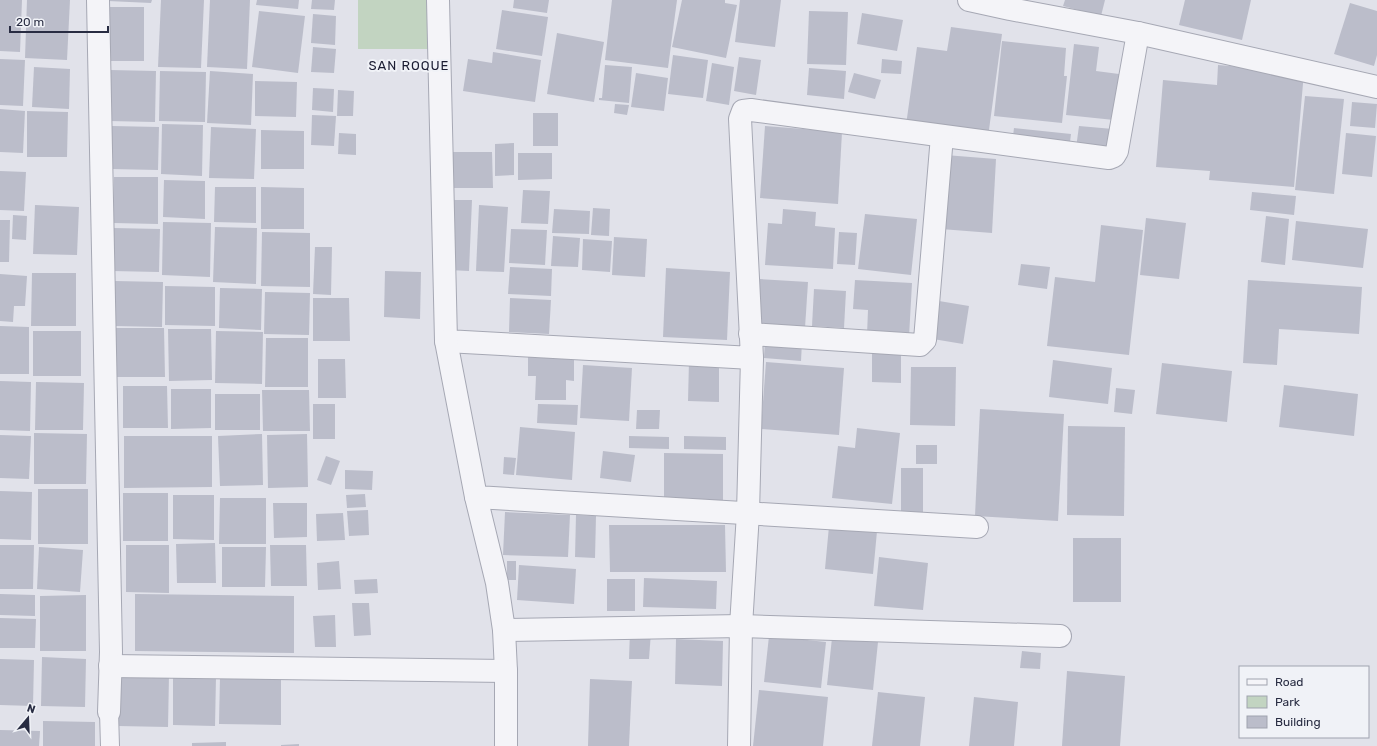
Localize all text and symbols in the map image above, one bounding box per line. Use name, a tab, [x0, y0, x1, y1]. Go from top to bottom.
scale bar	[10, 8, 108, 34]
text: 20 m	[16, 15, 44, 29]
district label: SAN ROQUE	[369, 58, 449, 73]
legend	[1239, 666, 1369, 738]
text: Road	[1275, 675, 1303, 689]
text: Park	[1275, 695, 1301, 709]
north arrow	[8, 698, 48, 738]
text: N	[25, 702, 37, 716]
text: Building	[1275, 715, 1321, 729]

